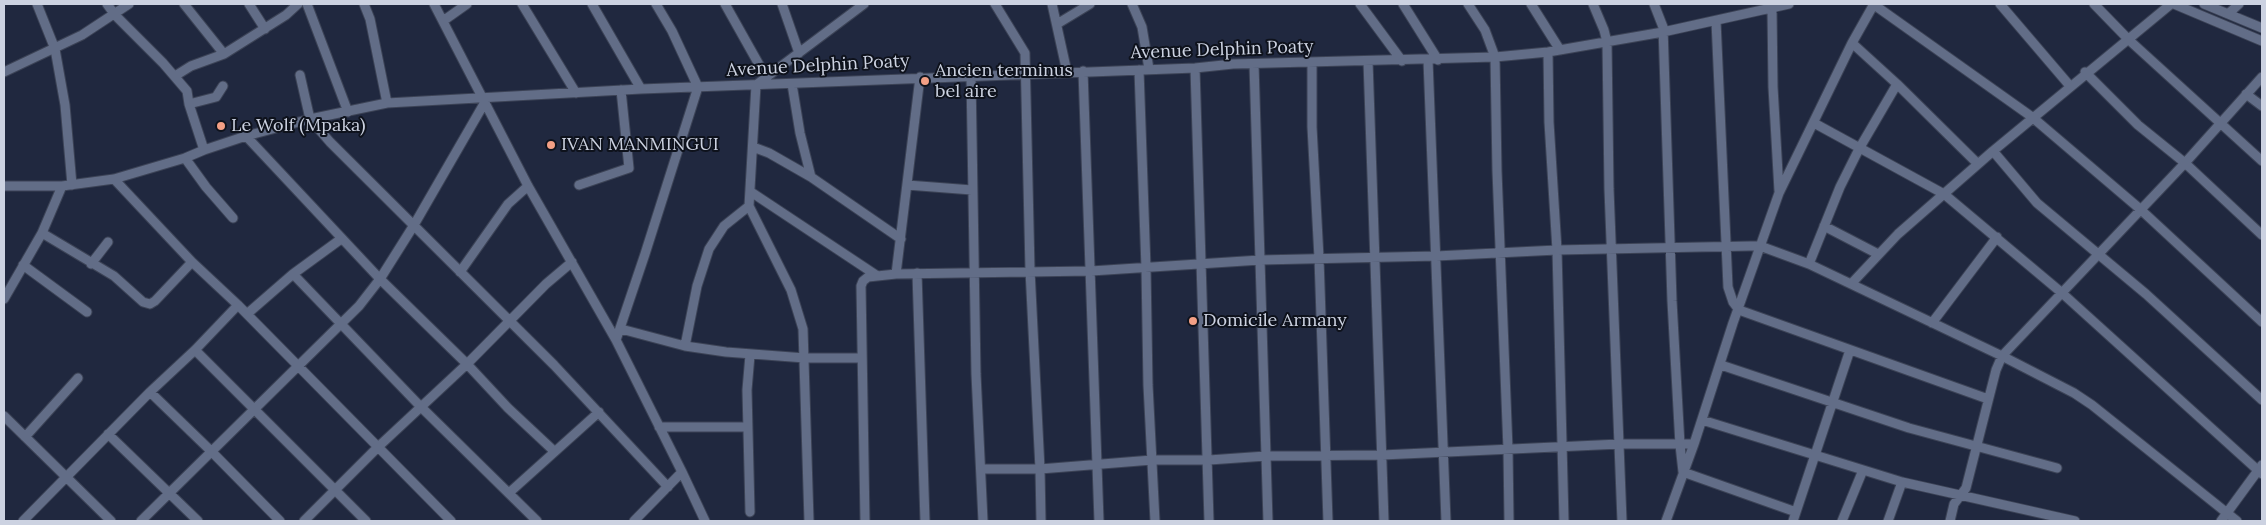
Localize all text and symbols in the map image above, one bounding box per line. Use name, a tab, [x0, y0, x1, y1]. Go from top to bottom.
street label: Avenue Delphin Poaty	[1130, 36, 1314, 64]
street label: Avenue Delphin Poaty	[726, 50, 910, 82]
place label: Ancien terminus bel aire	[935, 60, 1073, 102]
marker: Ancien terminus bel aire	[919, 75, 931, 87]
place label: Le Wolf (Mpaka)	[231, 115, 365, 137]
marker: Le Wolf (Mpaka)	[215, 120, 227, 132]
place label: IVAN MANMINGUI	[561, 134, 719, 156]
marker: IVAN MANMINGUI	[545, 139, 557, 151]
place label: Domicile Armany	[1203, 310, 1347, 332]
marker: Domicile Armany	[1187, 315, 1199, 327]

